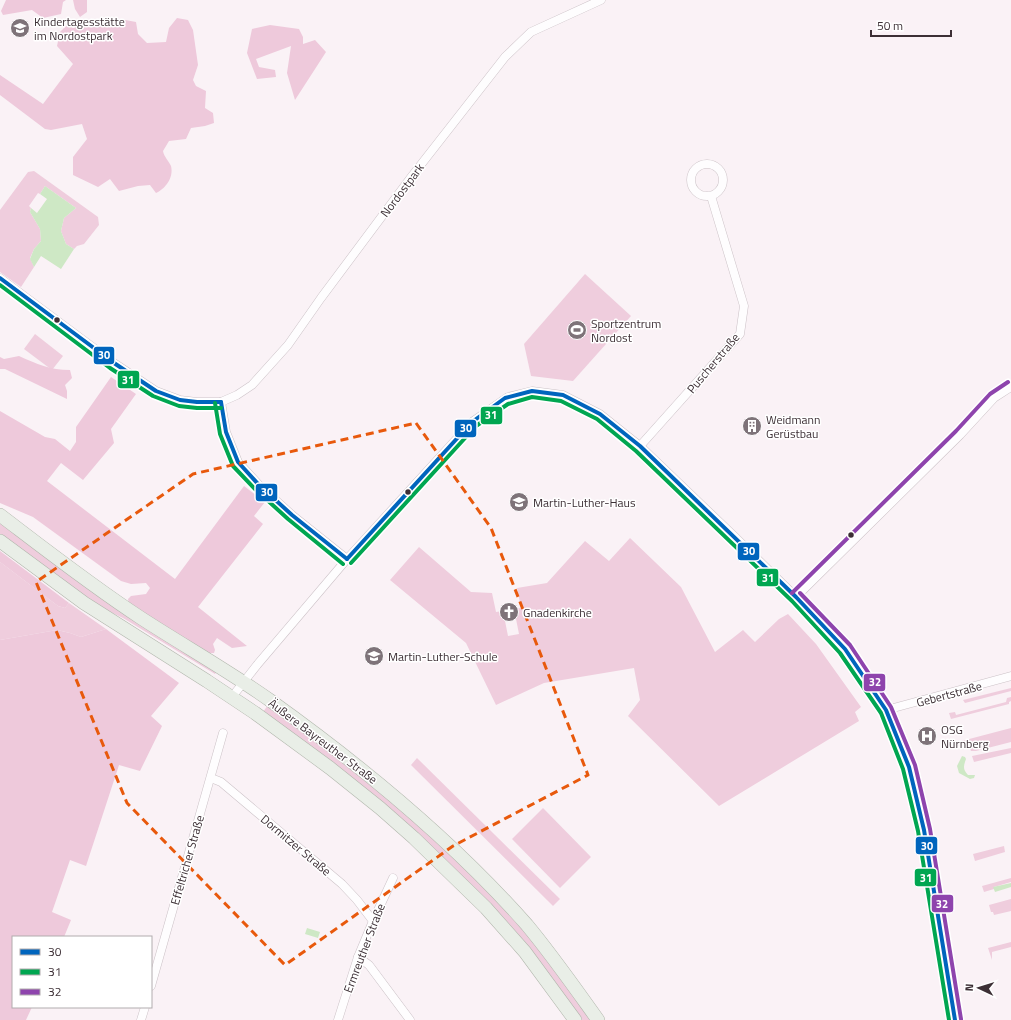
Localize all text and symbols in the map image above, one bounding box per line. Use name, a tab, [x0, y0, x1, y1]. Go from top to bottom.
place label: Kindertagesstätte im Nordostpark	[34, 12, 125, 45]
scale bar	[871, 12, 951, 38]
text: 50 m	[877, 16, 903, 35]
school or university icon: Kindertagesstätte im Nordostpark	[9, 17, 31, 39]
street label: Nordostpark	[375, 159, 429, 221]
place label: Sportzentrum Nordost	[591, 314, 661, 347]
unlabelled marker	[52, 315, 62, 325]
sports icon: Sportzentrum Nordost	[566, 319, 588, 341]
street label: Puscherstraße	[682, 329, 744, 397]
line badge: 30	[93, 346, 115, 365]
text: 30	[98, 347, 110, 363]
line badge: 31	[117, 370, 140, 389]
text: 31	[122, 372, 134, 388]
line badge: 31	[480, 406, 503, 425]
text: 31	[485, 407, 497, 423]
place label: Weidmann Gerüstbau	[766, 410, 820, 443]
building icon: Weidmann Gerüstbau	[741, 415, 763, 437]
line badge: 30	[454, 419, 477, 438]
text: 30	[460, 420, 472, 436]
line badge: 30	[255, 483, 278, 502]
text: 30	[261, 484, 273, 500]
unlabelled marker	[403, 487, 413, 497]
school or university icon: Martin-Luther-Haus	[508, 491, 530, 513]
place label: Martin-Luther-Haus	[533, 493, 636, 512]
unlabelled marker	[846, 530, 856, 540]
line badge: 30	[737, 542, 760, 561]
text: 30	[743, 543, 755, 559]
line badge: 31	[756, 568, 779, 587]
text: 31	[762, 570, 774, 586]
church icon: Gnadenkirche	[498, 601, 520, 623]
place label: Gnadenkirche	[523, 603, 592, 622]
school or university icon: Martin-Luther-Schule	[363, 645, 385, 667]
place label: Martin-Luther-Schule	[388, 647, 497, 666]
line badge: 32	[863, 673, 886, 692]
text: 32	[869, 674, 881, 690]
street label: Gebertstraße	[914, 676, 984, 712]
street label: Äußere Bayreuther Straße	[265, 694, 381, 788]
place label: OSG Nürnberg	[941, 720, 989, 753]
hospital icon: OSG Nürnberg	[916, 725, 938, 747]
street label: Dormitzer Straße	[257, 810, 335, 880]
street label: Effeltricher Straße	[165, 813, 209, 907]
line badge: 30	[915, 836, 938, 855]
text: 30	[921, 838, 933, 854]
line badge: 31	[914, 868, 937, 887]
text: 31	[920, 870, 932, 886]
line badge: 32	[931, 894, 954, 913]
text: 32	[936, 896, 948, 912]
street label: Ermreuther Straße	[338, 900, 390, 996]
legend	[12, 936, 152, 1008]
text: 30	[48, 942, 62, 961]
text: 31	[48, 962, 61, 981]
north arrow	[959, 968, 999, 1008]
text: 32	[48, 982, 61, 1001]
text: N	[961, 983, 977, 992]

